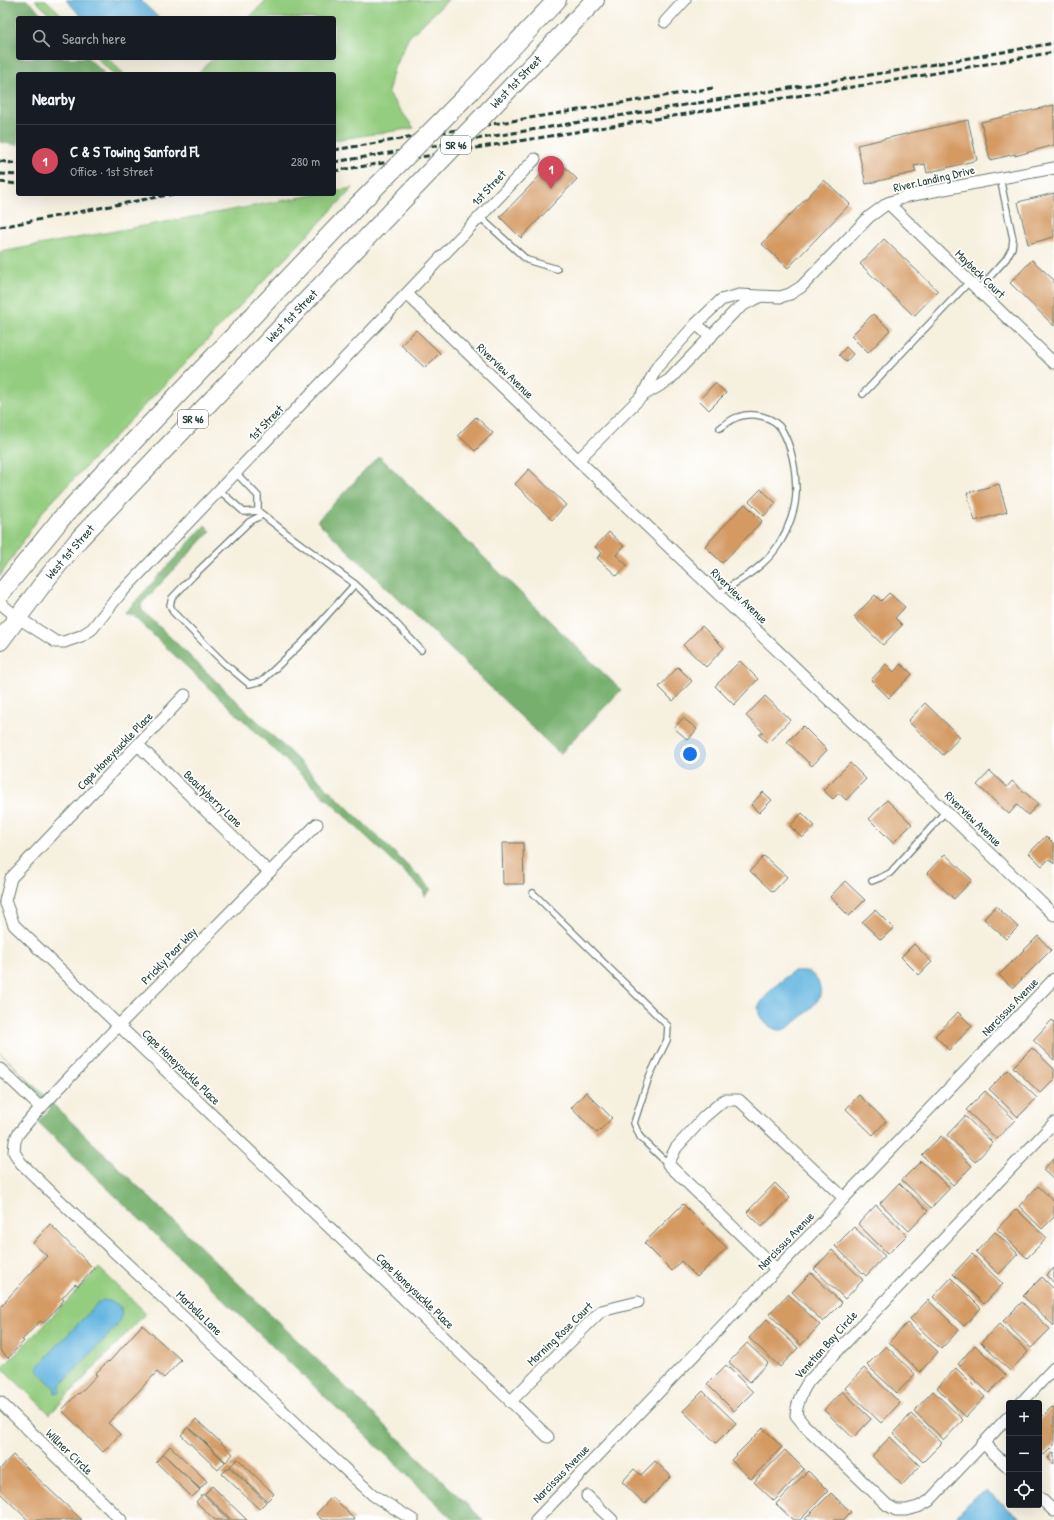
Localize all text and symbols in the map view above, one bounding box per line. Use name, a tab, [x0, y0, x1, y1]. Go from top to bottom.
search box	[16, 16, 336, 60]
icon: search	[30, 27, 52, 49]
text: Search here	[62, 28, 126, 49]
street label: West 1st Street	[486, 51, 546, 112]
text: Nearby	[32, 87, 75, 110]
road number: SR 46	[441, 136, 471, 154]
text: C & S Towing Sanford Fl	[70, 141, 199, 162]
text: 1	[43, 152, 47, 170]
text: 280 m	[291, 152, 320, 170]
pin: 1	[538, 156, 564, 189]
street label: River Landing Drive	[891, 161, 977, 196]
text: Office · 1st Street	[70, 162, 153, 180]
street label: 1st Street	[467, 165, 510, 209]
street label: Maybeck Court	[951, 245, 1010, 303]
street label: West 1st Street	[262, 285, 322, 346]
street label: Riverview Avenue	[473, 339, 538, 402]
street label: 1st Street	[244, 400, 288, 444]
road number: SR 46	[178, 410, 208, 428]
street label: West 1st Street	[41, 520, 99, 583]
street label: Riverview Avenue	[707, 564, 772, 627]
street label: Cape Honeysuckle Place	[73, 708, 157, 793]
your location	[680, 744, 700, 764]
street label: Beautyberry Lane	[180, 766, 247, 831]
street label: Riverview Avenue	[941, 787, 1006, 850]
street label: Prickly Pear Way	[137, 923, 200, 988]
street label: Narcissus Avenue	[978, 974, 1042, 1039]
street label: Cape Honeysuckle Place	[139, 1025, 224, 1109]
street label: Narcissus Avenue	[754, 1208, 818, 1273]
street label: Cape Honeysuckle Place	[373, 1249, 458, 1333]
street label: Marbella Lane	[173, 1286, 226, 1339]
street label: Morning Rose Court	[523, 1297, 597, 1370]
street label: Venetian Bay Circle	[790, 1307, 861, 1383]
map controls	[1006, 1400, 1042, 1508]
button: +	[1006, 1400, 1042, 1436]
street label: Willner Circle	[42, 1425, 97, 1479]
button: −	[1006, 1436, 1042, 1472]
street label: Narcissus Avenue	[529, 1441, 593, 1506]
button: locate	[1006, 1472, 1042, 1508]

